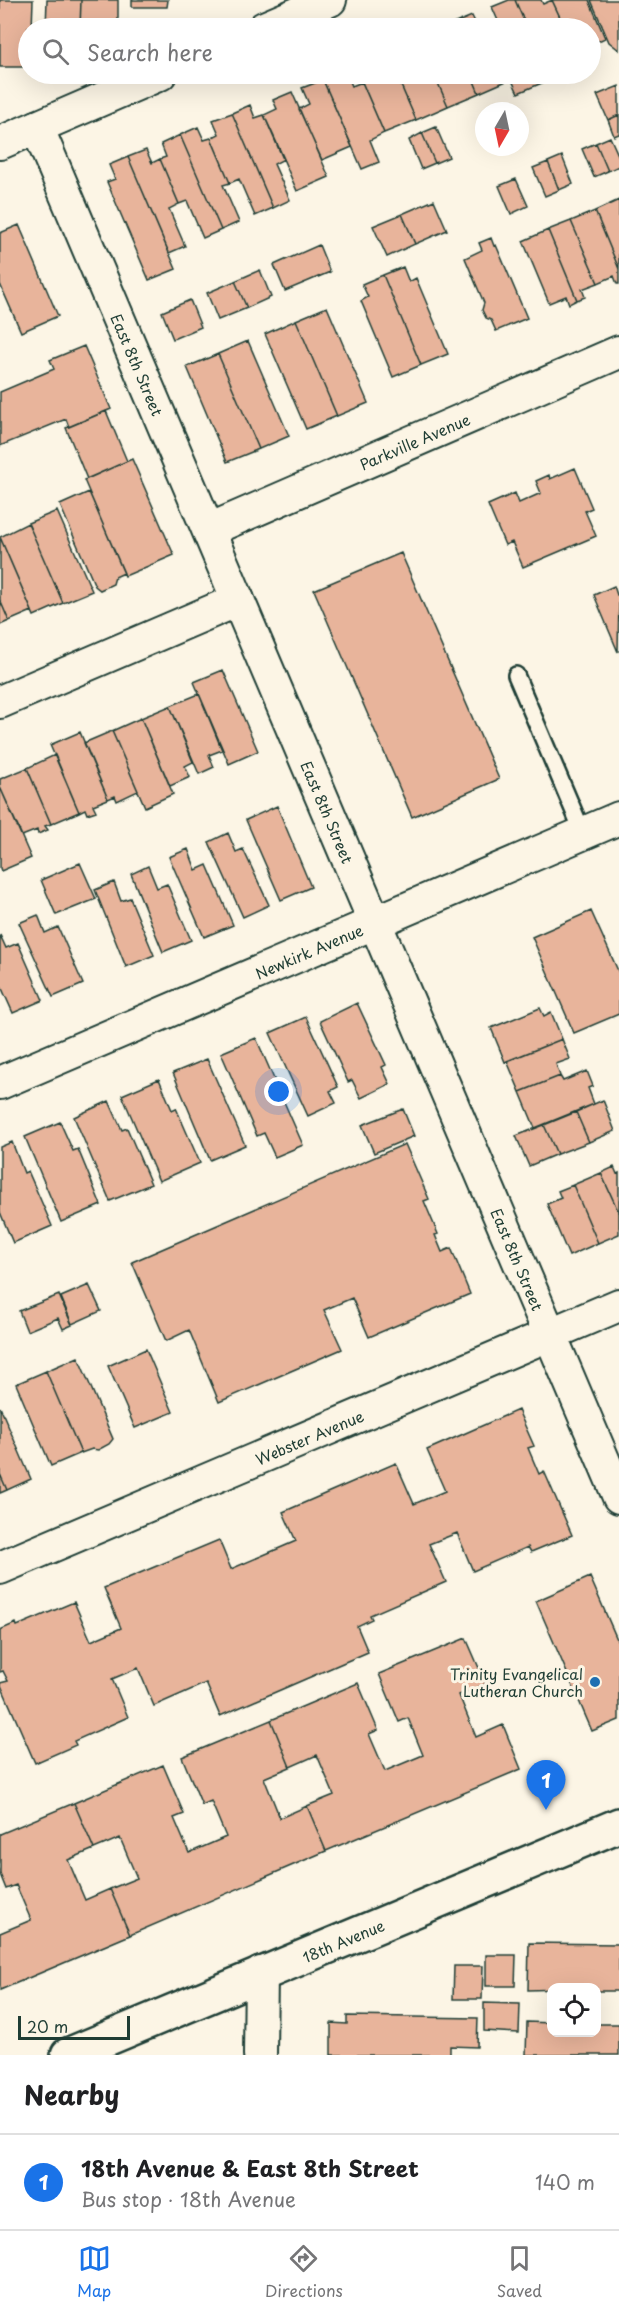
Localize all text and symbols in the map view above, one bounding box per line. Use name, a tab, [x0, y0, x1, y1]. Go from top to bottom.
search box	[18, 18, 601, 84]
icon: search	[39, 35, 72, 68]
text: Search here	[87, 35, 213, 68]
north arrow	[475, 102, 529, 156]
street label: East 8th Street	[106, 310, 170, 419]
street label: Parkville Avenue	[356, 407, 473, 475]
street label: East 8th Street	[296, 757, 360, 867]
street label: Newkirk Avenue	[251, 918, 366, 984]
your location	[264, 1077, 293, 1106]
street label: East 8th Street	[486, 1204, 550, 1314]
street label: Webster Avenue	[251, 1403, 367, 1470]
place label: Trinity Evangelical Lutheran Church	[450, 1662, 583, 1702]
marker: Trinity Evangelical Lutheran Church	[588, 1675, 602, 1689]
pin: 1	[526, 1760, 566, 1810]
street label: 18th Avenue	[298, 1913, 388, 1968]
map controls	[547, 1983, 601, 2037]
button: locate	[547, 1983, 601, 2037]
scale bar	[18, 2013, 130, 2040]
text: 20 m	[27, 2014, 68, 2038]
text: Nearby	[24, 2075, 119, 2114]
text: 18th Avenue & East 8th Street	[81, 2151, 419, 2184]
text: 1	[39, 2167, 48, 2197]
text: 140 m	[535, 2167, 595, 2197]
text: Bus stop · 18th Avenue	[81, 2184, 296, 2214]
tab: Map	[77, 2242, 111, 2302]
tab: Directions	[265, 2242, 343, 2302]
tab: Saved	[497, 2242, 542, 2302]

